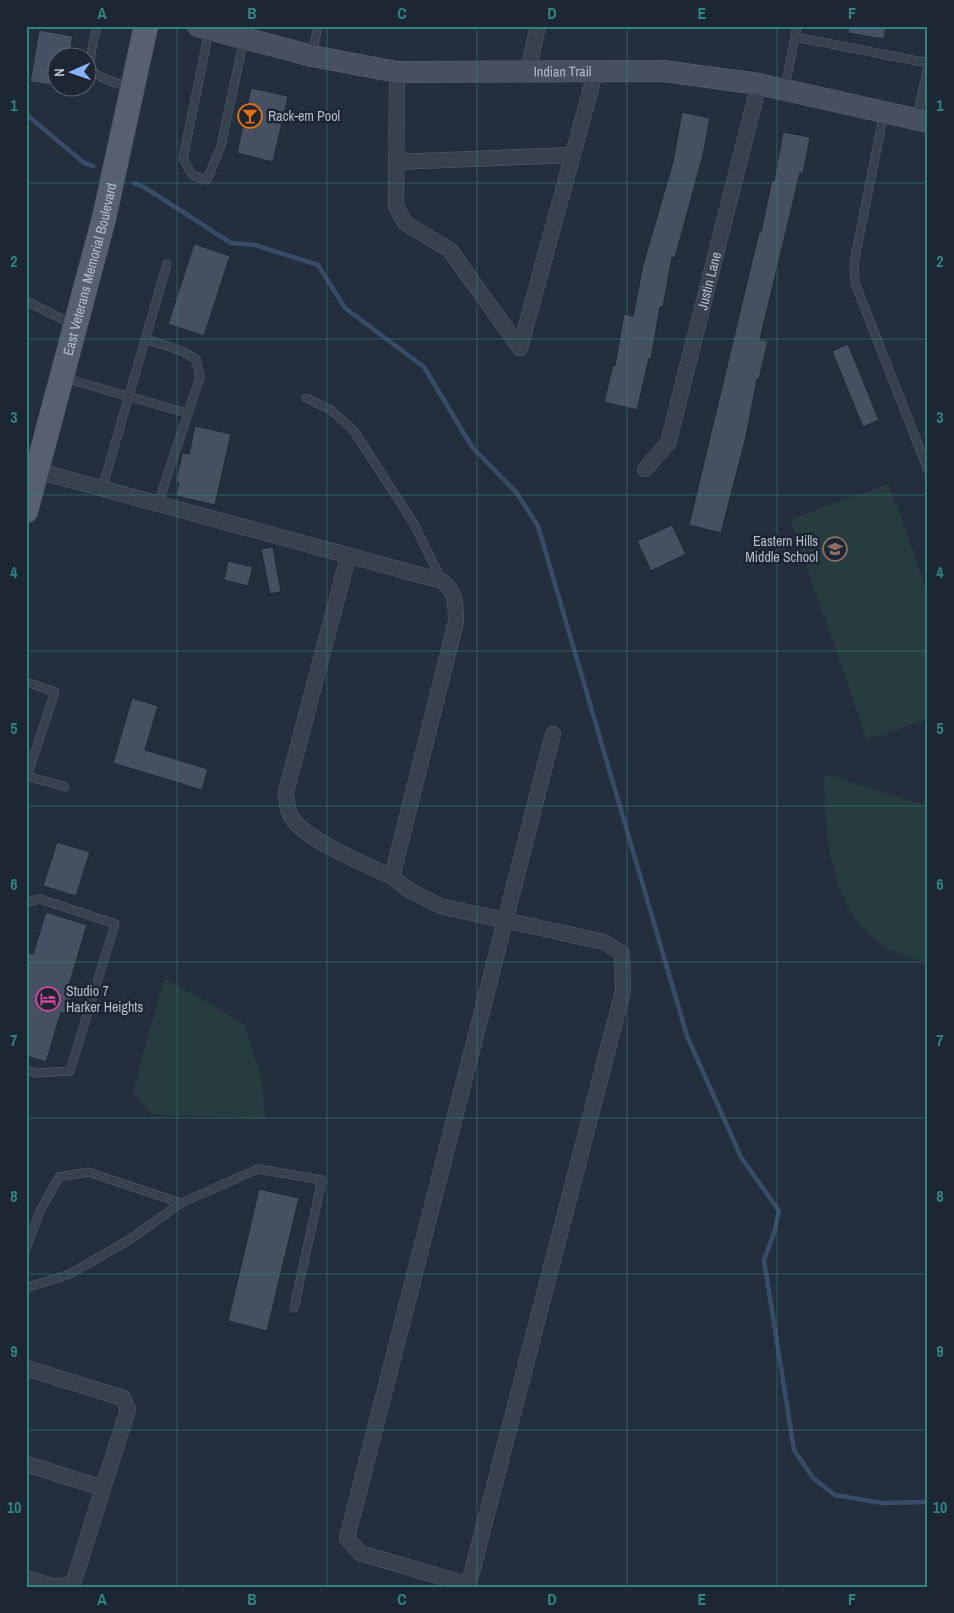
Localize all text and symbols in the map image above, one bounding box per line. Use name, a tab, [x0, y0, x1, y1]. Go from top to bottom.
text: A	[97, 2, 107, 24]
text: B	[247, 2, 257, 24]
text: C	[397, 2, 407, 24]
text: D	[547, 2, 557, 24]
text: E	[698, 2, 707, 24]
text: F	[848, 2, 856, 24]
north arrow	[48, 48, 98, 98]
street label: Indian Trail	[534, 62, 591, 80]
text: N	[50, 68, 68, 77]
text: 1	[10, 94, 18, 116]
text: 1	[936, 94, 944, 116]
bar icon: Rack-em Pool	[237, 103, 263, 129]
place label: Rack-em Pool	[268, 107, 340, 125]
street label: East Veterans Memorial Boulevard	[59, 181, 120, 358]
text: 2	[10, 250, 18, 272]
street label: Justin Lane	[693, 250, 725, 312]
text: 2	[936, 250, 944, 272]
text: 3	[10, 406, 18, 428]
text: 3	[936, 406, 944, 428]
place label: Eastern Hills Middle School	[745, 532, 818, 566]
school or university icon: Eastern Hills Middle School	[822, 536, 848, 562]
text: 4	[10, 561, 18, 583]
text: 4	[936, 561, 944, 583]
text: 5	[10, 717, 18, 739]
text: 5	[936, 717, 944, 739]
text: 6	[10, 873, 18, 895]
text: 6	[936, 873, 944, 895]
place label: Studio 7 Harker Heights	[66, 982, 143, 1016]
hotel icon: Studio 7 Harker Heights	[35, 986, 61, 1012]
text: 7	[10, 1029, 18, 1051]
text: 7	[936, 1029, 944, 1051]
text: 8	[10, 1185, 18, 1207]
text: 8	[936, 1185, 944, 1207]
text: 9	[10, 1340, 18, 1362]
text: 9	[936, 1340, 944, 1362]
text: 10	[7, 1496, 21, 1518]
text: 10	[933, 1496, 947, 1518]
text: A	[97, 1588, 107, 1610]
text: B	[247, 1588, 257, 1610]
text: C	[397, 1588, 407, 1610]
text: D	[547, 1588, 557, 1610]
text: E	[698, 1588, 707, 1610]
text: F	[848, 1588, 856, 1610]

